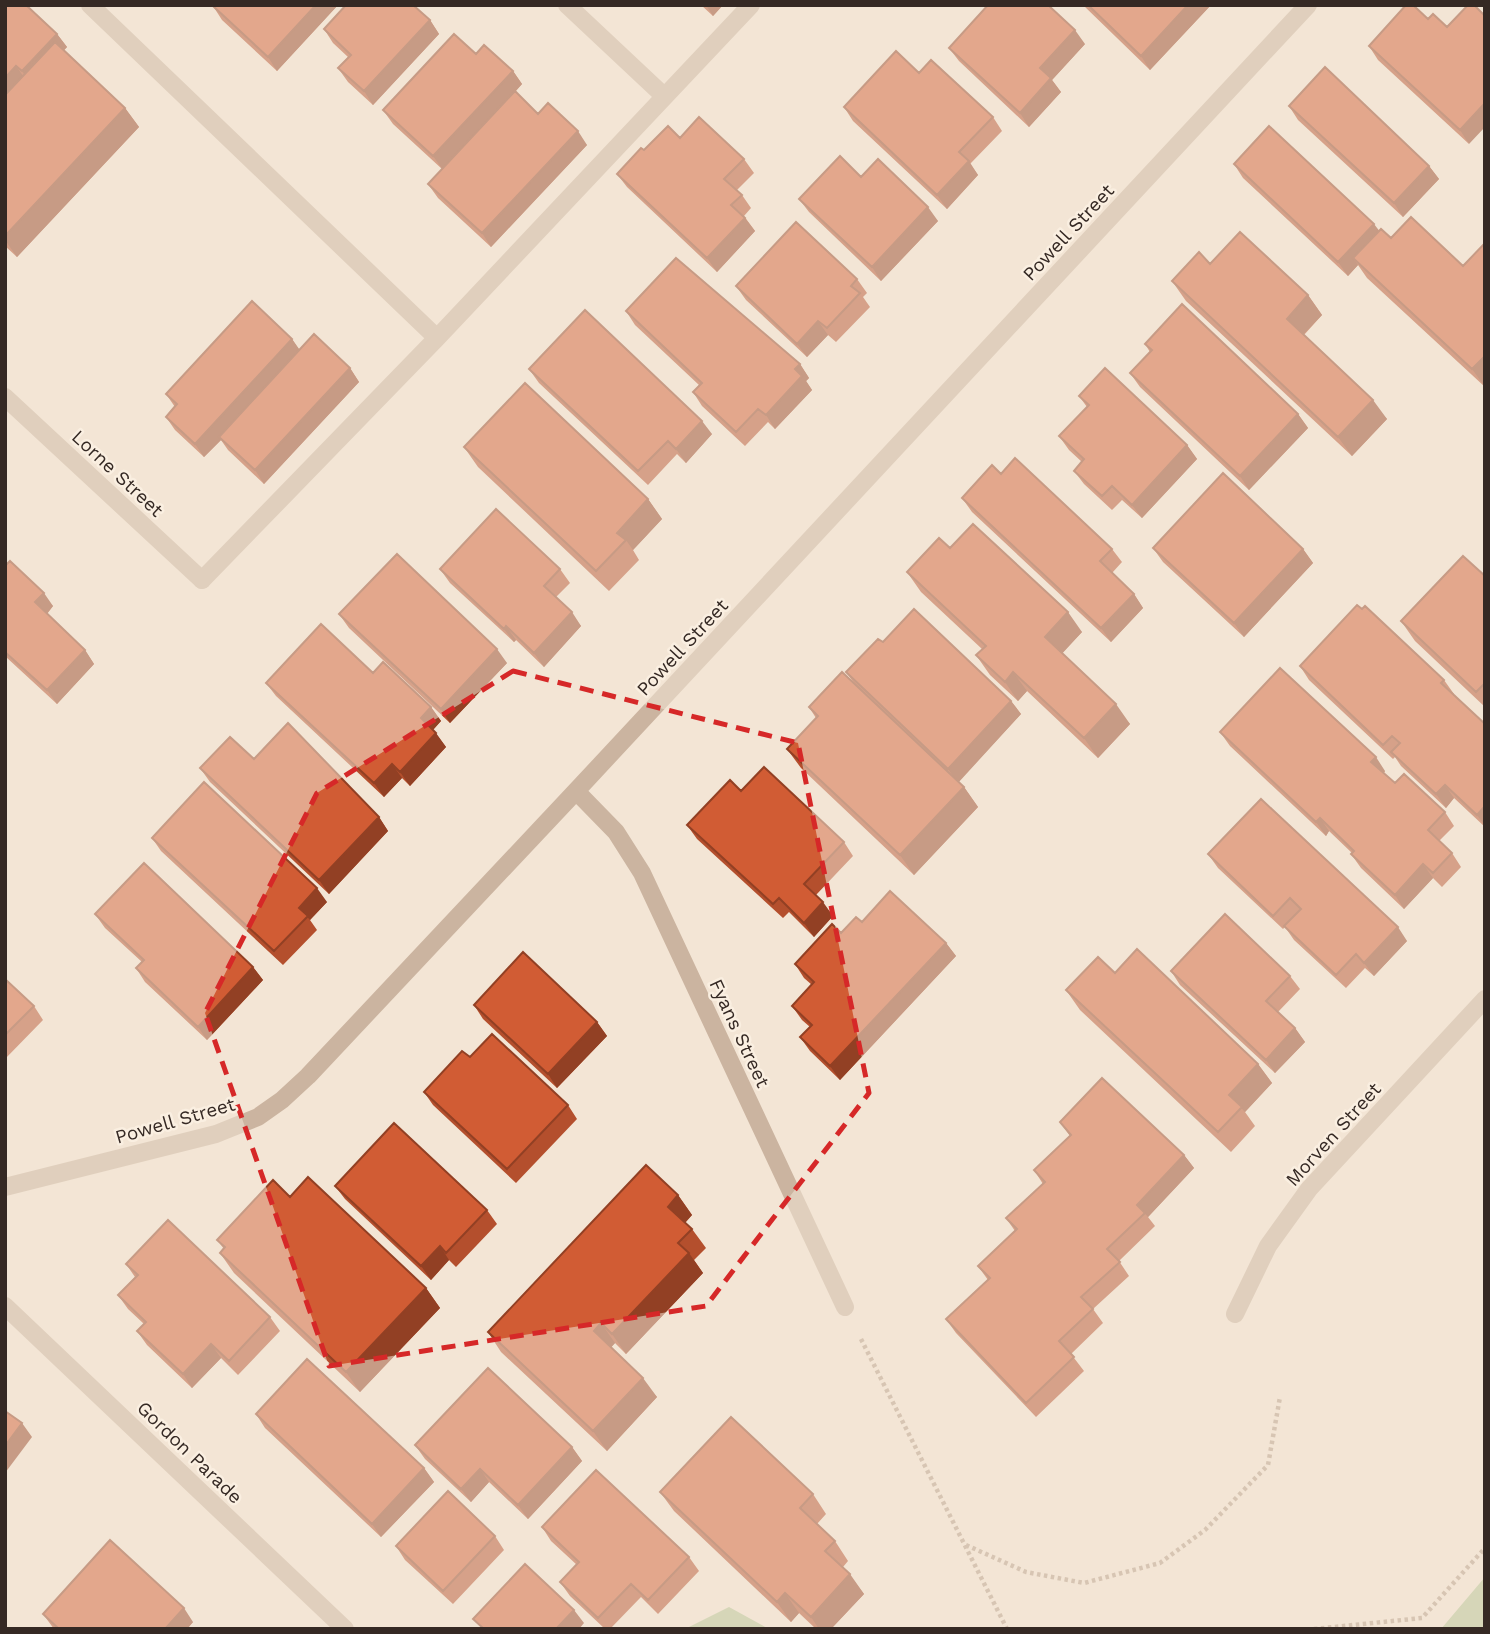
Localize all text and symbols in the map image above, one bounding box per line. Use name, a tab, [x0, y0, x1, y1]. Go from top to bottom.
street label: Powell Street	[1018, 179, 1119, 285]
street label: Lorne Street	[67, 425, 168, 522]
street label: Powell Street	[632, 594, 733, 700]
street label: Fyans Street	[704, 975, 775, 1091]
street label: Morven Street	[1281, 1078, 1386, 1191]
street label: Powell Street	[113, 1092, 238, 1149]
street label: Gordon Parade	[132, 1396, 247, 1508]

